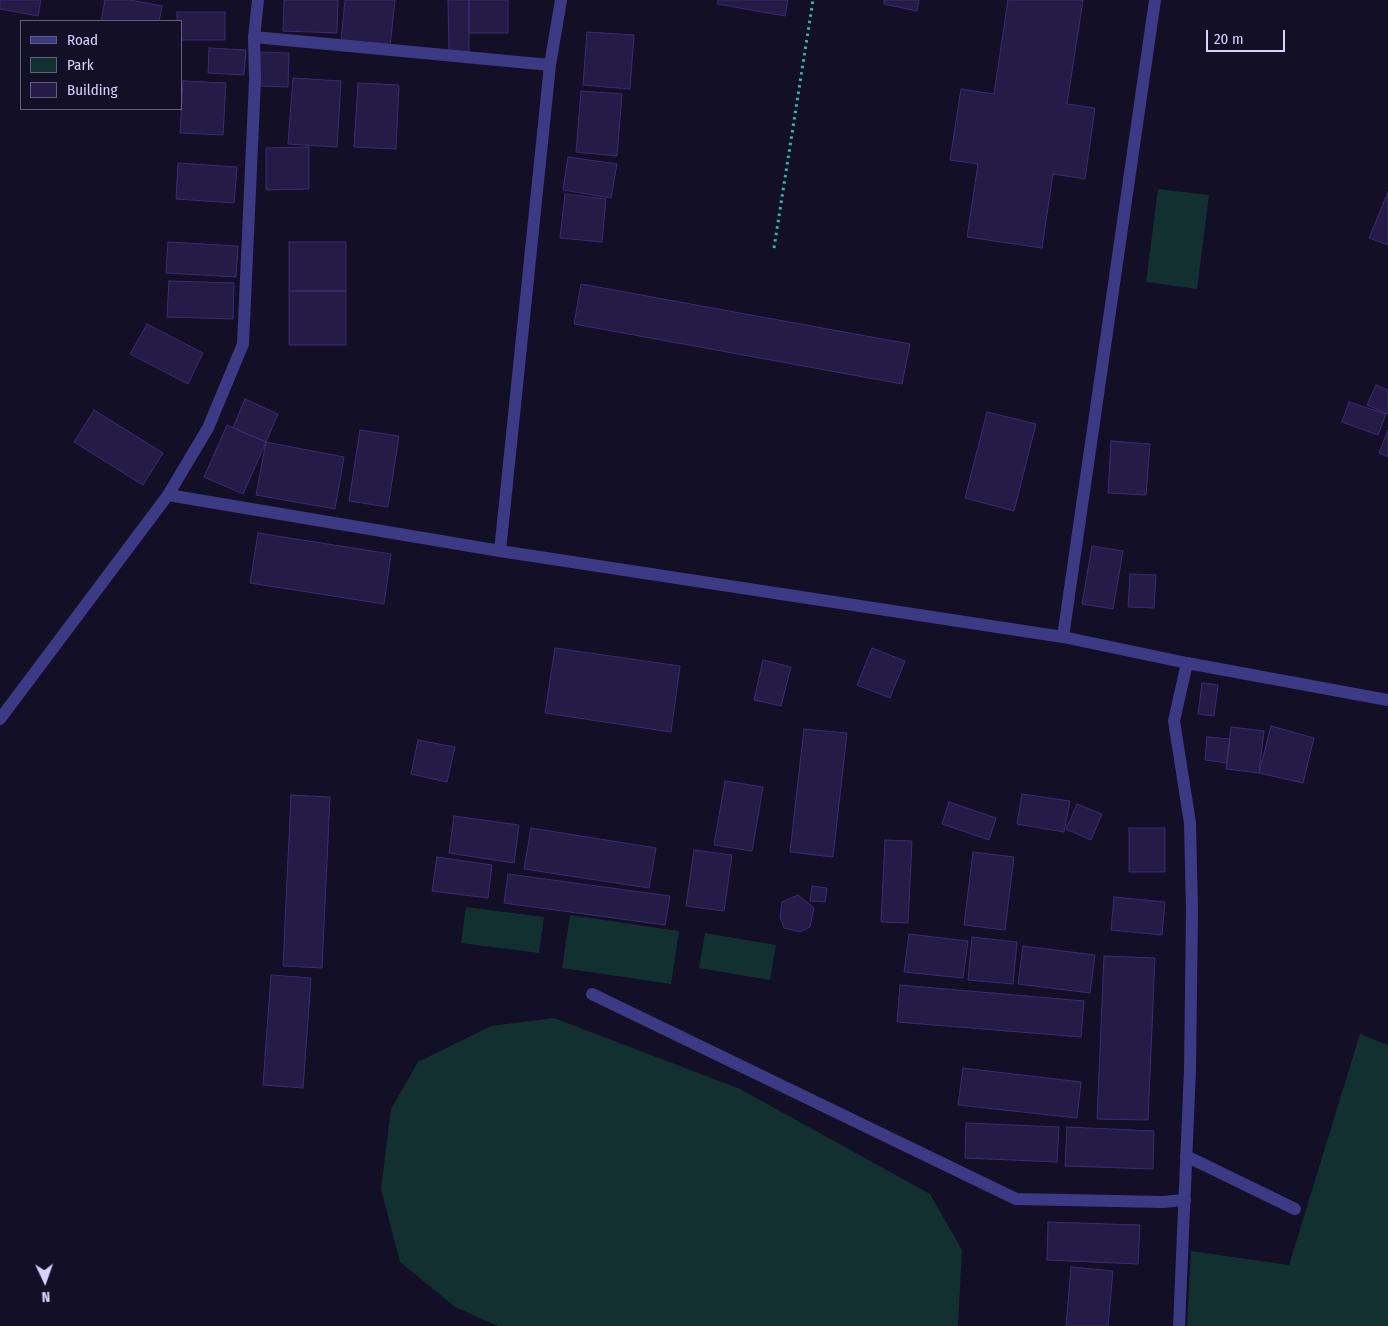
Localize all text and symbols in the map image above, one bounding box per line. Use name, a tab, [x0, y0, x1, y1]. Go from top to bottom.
legend	[20, 20, 182, 110]
scale bar	[1208, 20, 1287, 52]
text: 20 m	[1214, 30, 1244, 48]
text: Road	[67, 31, 98, 49]
text: Park	[67, 56, 94, 74]
text: Building	[67, 81, 118, 99]
north arrow	[20, 1256, 70, 1306]
text: N	[41, 1288, 50, 1305]

